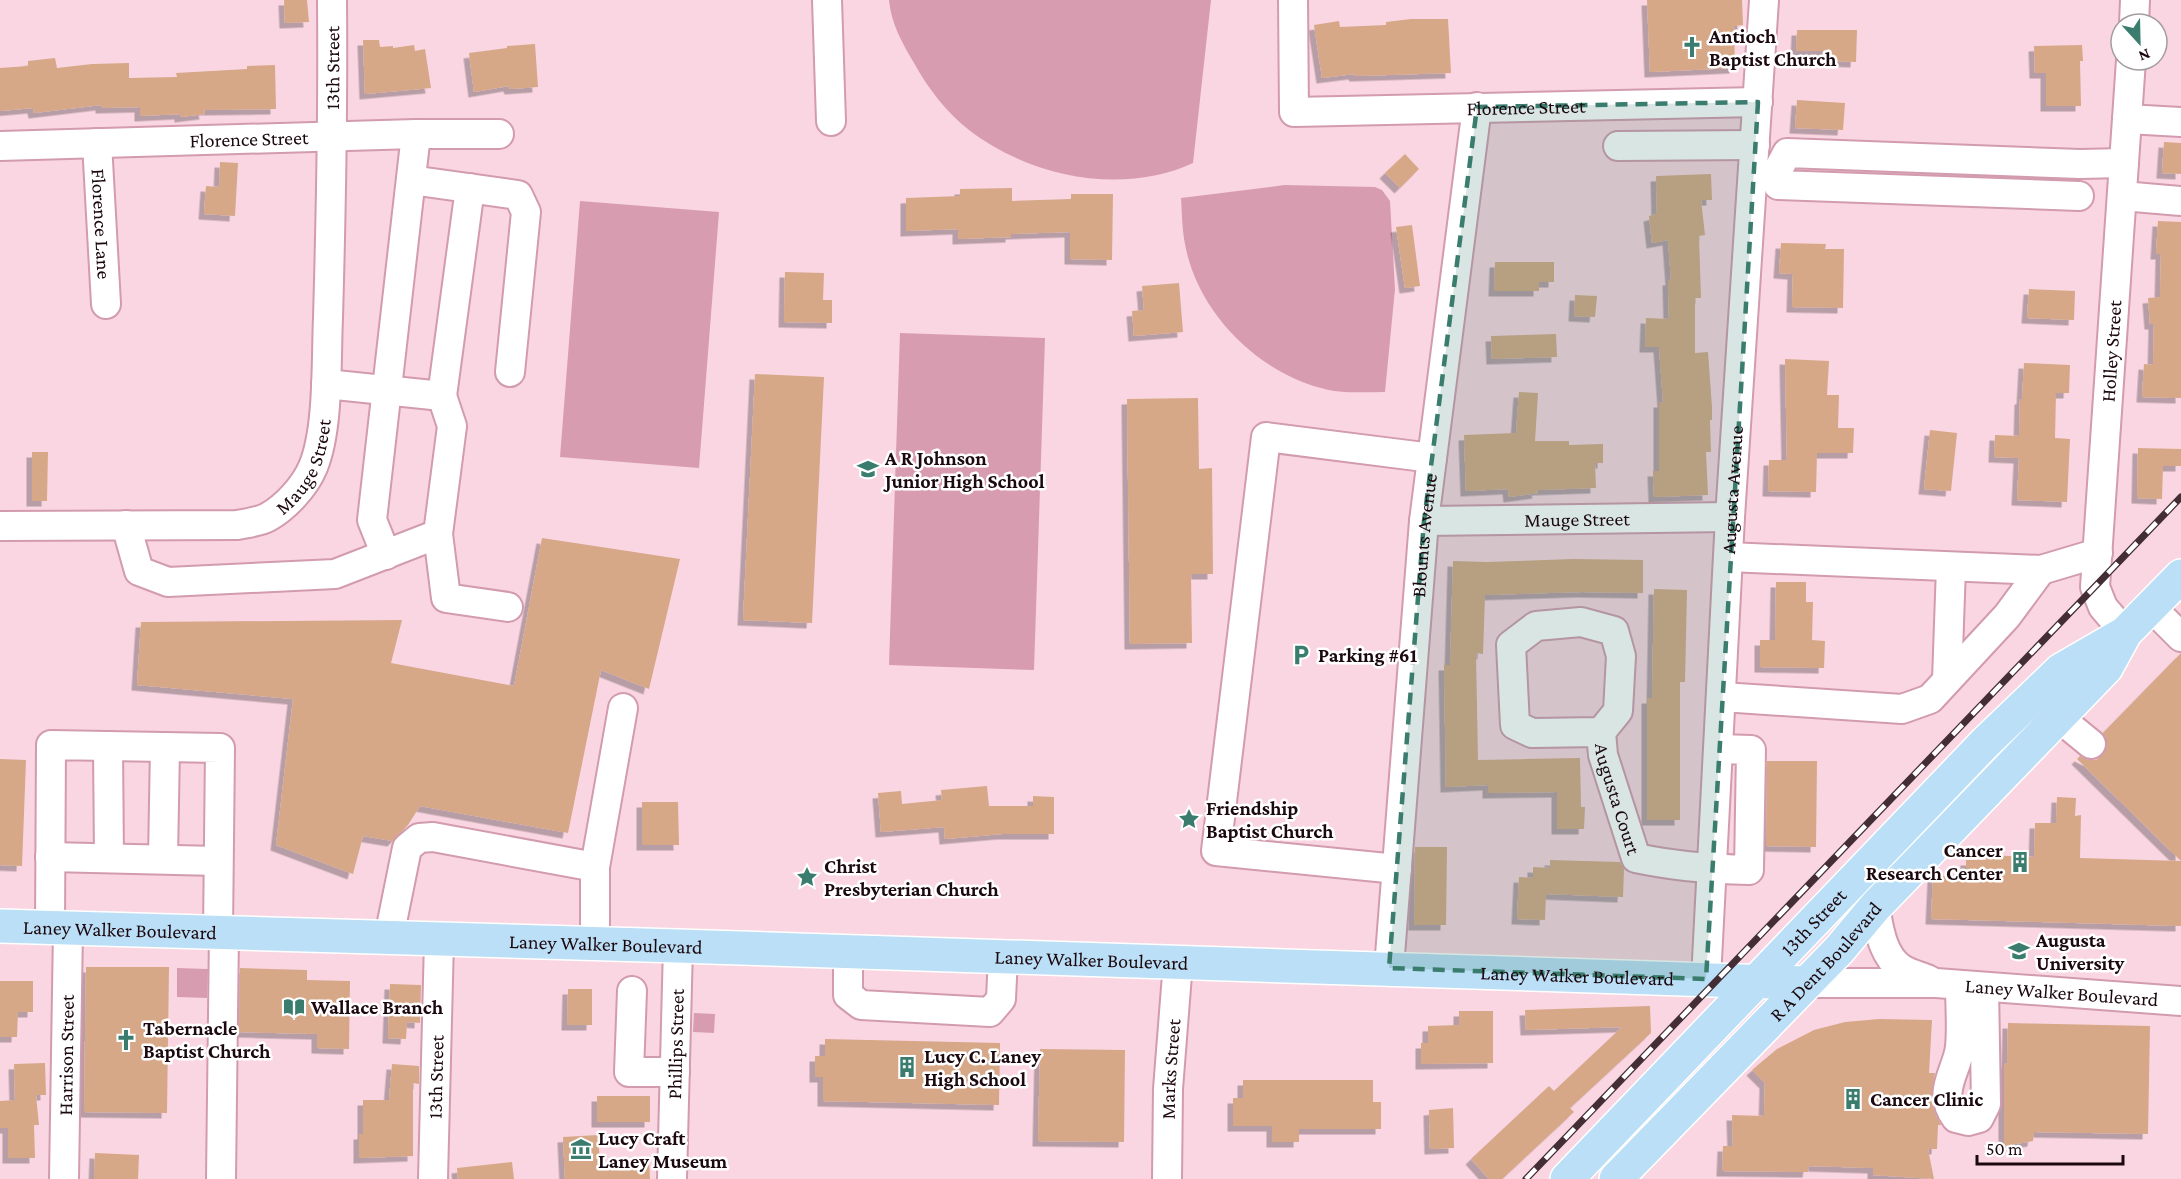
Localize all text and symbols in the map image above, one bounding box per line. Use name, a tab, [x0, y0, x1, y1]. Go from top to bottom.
north arrow	[2109, 12, 2169, 72]
street label: 13th Street	[321, 25, 343, 110]
place label: Antioch Baptist Church	[1708, 25, 1837, 70]
church icon: Antioch Baptist Church	[1680, 35, 1704, 59]
text: N	[2136, 46, 2153, 65]
street label: Florence Street	[1466, 95, 1586, 119]
street label: Florence Street	[189, 126, 309, 152]
street label: Florence Lane	[87, 168, 116, 280]
street label: Holley Street	[2097, 299, 2126, 403]
street label: Mauge Street	[271, 417, 335, 519]
street label: Augusta Avenue	[1717, 425, 1747, 554]
place label: A R Johnson Junior High School	[883, 447, 1045, 492]
school or university icon: A R Johnson Junior High School	[856, 457, 880, 481]
street label: Blounts Avenue	[1407, 472, 1441, 598]
street label: Mauge Street	[1524, 507, 1630, 531]
parking icon: Parking #61	[1289, 643, 1313, 667]
place label: Parking #61	[1318, 644, 1418, 666]
street label: Augusta Court	[1591, 743, 1645, 858]
place label: Friendship Baptist Church	[1206, 797, 1334, 842]
place icon: Friendship Baptist Church	[1177, 807, 1201, 831]
place label: Cancer Research Center	[1866, 839, 2003, 884]
building icon: Cancer Research Center	[2008, 850, 2032, 874]
place label: Christ Presbyterian Church	[824, 855, 999, 900]
place icon: Christ Presbyterian Church	[795, 865, 819, 889]
street label: 13th Street	[1776, 884, 1851, 960]
street label: R A Dent Boulevard	[1765, 897, 1886, 1026]
street label: Laney Walker Boulevard	[23, 916, 218, 943]
place label: Augusta University	[2035, 929, 2124, 974]
street label: Laney Walker Boulevard	[509, 930, 703, 958]
school or university icon: Augusta University	[2007, 939, 2031, 963]
street label: Laney Walker Boulevard	[994, 945, 1189, 974]
street label: Laney Walker Boulevard	[1480, 961, 1675, 990]
street label: Laney Walker Boulevard	[1964, 974, 2160, 1010]
street label: Phillips Street	[663, 988, 688, 1100]
street label: Harrison Street	[54, 994, 78, 1116]
library icon: Wallace Branch	[282, 995, 306, 1019]
place label: Wallace Branch	[310, 996, 444, 1018]
place label: Tabernacle Baptist Church	[143, 1017, 271, 1062]
street label: Marks Street	[1157, 1018, 1185, 1120]
church icon: Tabernacle Baptist Church	[114, 1028, 138, 1052]
street label: 13th Street	[424, 1034, 448, 1119]
place label: Lucy C. Laney High School	[924, 1045, 1041, 1090]
building icon: Lucy C. Laney High School	[895, 1055, 919, 1079]
building icon: Cancer Clinic	[1841, 1087, 1865, 1111]
place label: Cancer Clinic	[1870, 1088, 1983, 1110]
place label: Lucy Craft Laney Museum	[598, 1127, 727, 1172]
scale bar	[1977, 1128, 2122, 1166]
museum icon: Lucy Craft Laney Museum	[569, 1137, 593, 1161]
text: 50 m	[1986, 1139, 2023, 1159]

